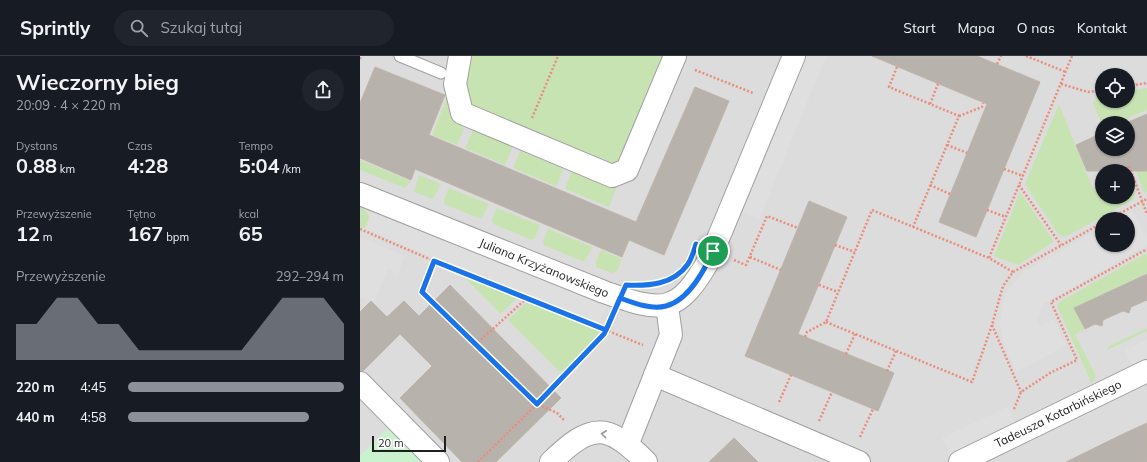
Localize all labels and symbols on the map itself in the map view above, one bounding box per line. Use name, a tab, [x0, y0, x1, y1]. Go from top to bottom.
pin	[696, 234, 730, 268]
street label: Juliana Krzyżanowskiego	[477, 235, 611, 301]
street label: Tadeusza Kotarbińskiego	[992, 376, 1124, 451]
one-way arrow	[600, 430, 607, 439]
scale bar	[372, 434, 446, 453]

